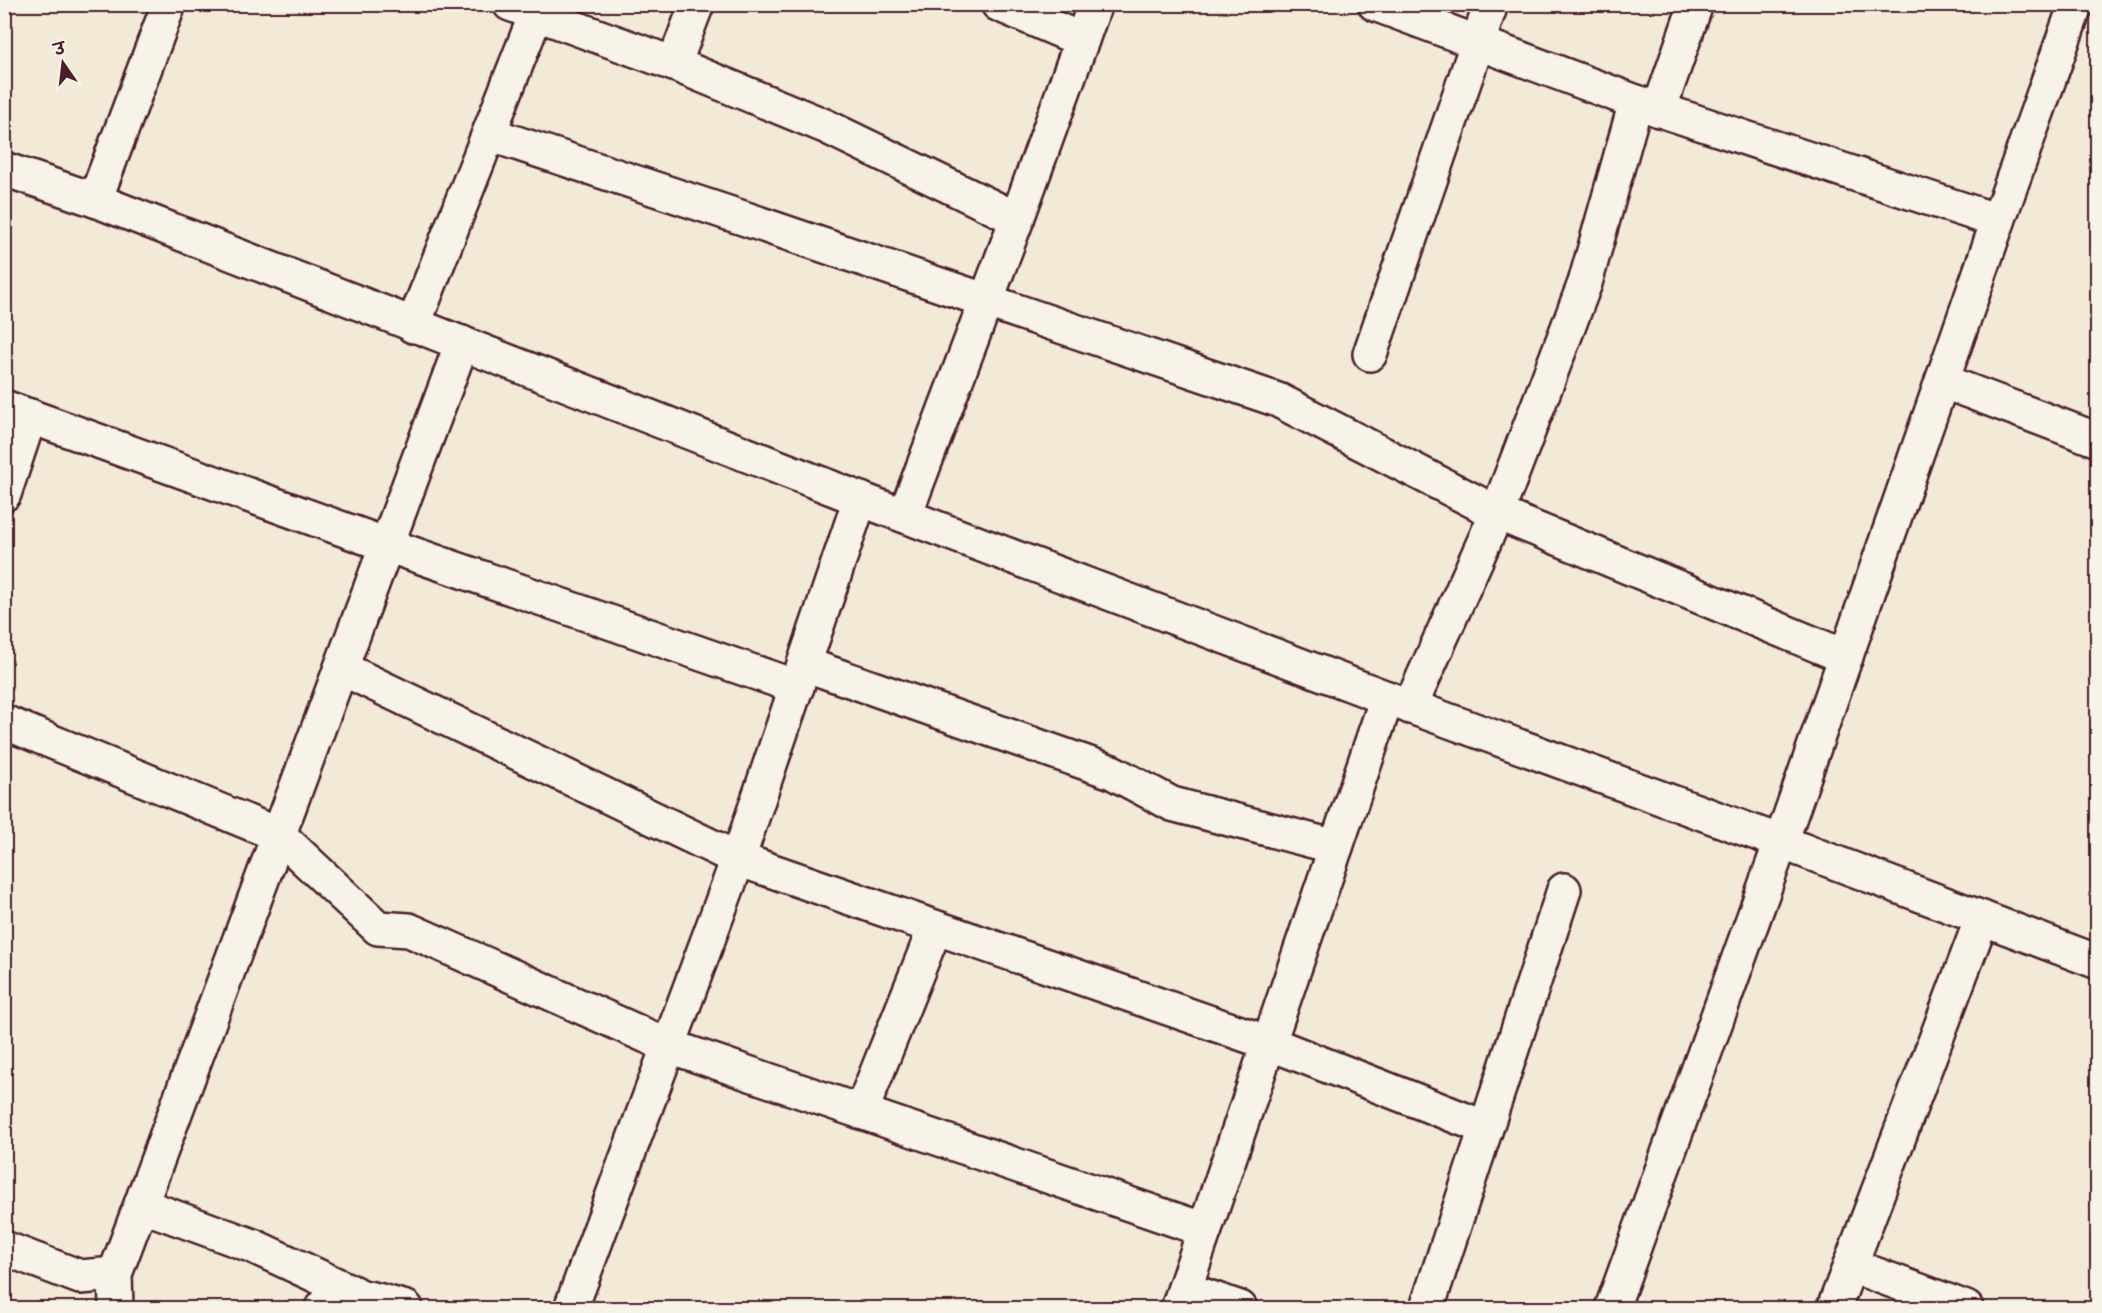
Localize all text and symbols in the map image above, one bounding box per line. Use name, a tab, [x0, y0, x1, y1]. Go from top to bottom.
north arrow	[33, 33, 93, 93]
text: उ	[49, 33, 69, 65]

